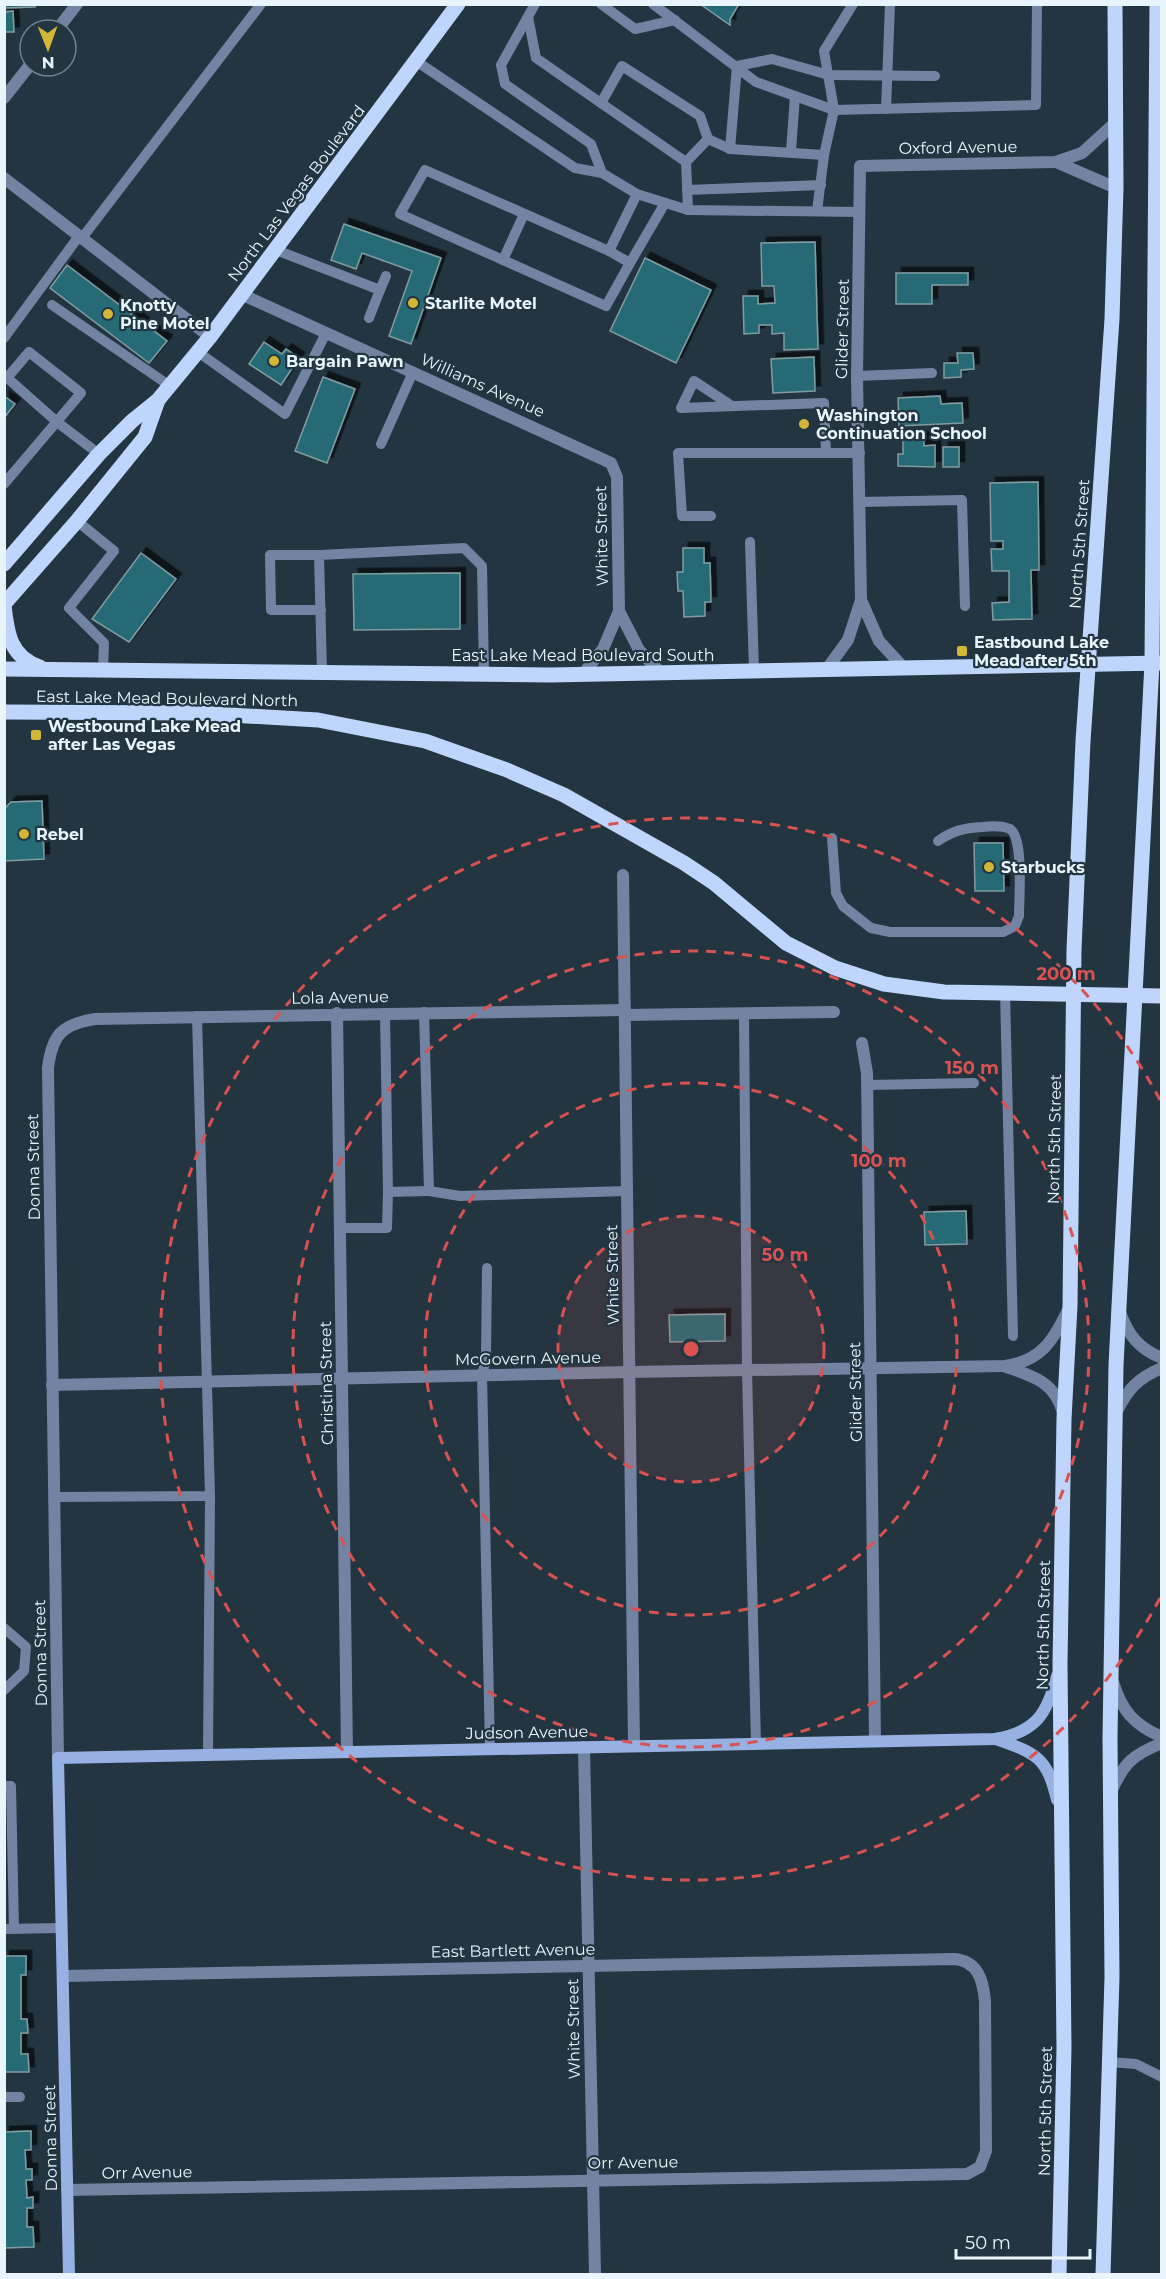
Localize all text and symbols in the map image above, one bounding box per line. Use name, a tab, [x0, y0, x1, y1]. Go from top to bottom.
north arrow	[18, 18, 78, 78]
text: N	[42, 53, 55, 72]
street label: North Las Vegas Boulevard	[224, 101, 369, 285]
street label: Oxford Avenue	[898, 137, 1018, 158]
street label: Glider Street	[832, 278, 853, 379]
place label: Starlite Motel	[425, 294, 537, 313]
place label: Knotty Pine Motel	[120, 296, 210, 333]
marker: Starlite Motel	[406, 296, 420, 310]
marker: Knotty Pine Motel	[101, 307, 115, 321]
street label: Williams Avenue	[418, 350, 548, 421]
place label: Bargain Pawn	[286, 352, 404, 371]
marker: Bargain Pawn	[267, 354, 281, 368]
place label: Washington Continuation School	[816, 406, 987, 443]
marker: Washington Continuation School	[797, 417, 811, 431]
street label: North 5th Street	[1065, 478, 1094, 610]
street label: White Street	[591, 485, 612, 587]
place label: Eastbound Lake Mead after 5th	[974, 633, 1109, 670]
marker: Eastbound Lake Mead after 5th	[955, 644, 969, 658]
street label: East Lake Mead Boulevard South	[451, 646, 715, 665]
street label: East Lake Mead Boulevard North	[36, 687, 298, 710]
place label: Westbound Lake Mead after Las Vegas	[48, 717, 241, 754]
marker: Westbound Lake Mead after Las Vegas	[29, 728, 43, 742]
place label: Rebel	[36, 825, 84, 844]
marker: Rebel	[17, 827, 31, 841]
place label: Starbucks	[1001, 858, 1085, 877]
marker: Starbucks	[982, 860, 996, 874]
text: 200 m	[1036, 963, 1096, 985]
street label: Lola Avenue	[291, 987, 389, 1008]
text: 150 m	[945, 1057, 999, 1079]
street label: North 5th Street	[1044, 1073, 1065, 1204]
street label: Donna Street	[23, 1113, 44, 1221]
text: 100 m	[851, 1150, 907, 1172]
street label: White Street	[602, 1224, 623, 1326]
text: 50 m	[762, 1244, 808, 1266]
street label: Christina Street	[316, 1320, 337, 1445]
centre of rings	[681, 1339, 701, 1359]
street label: Glider Street	[845, 1341, 866, 1442]
street label: McGovern Avenue	[455, 1348, 601, 1369]
street label: North 5th Street	[1033, 1559, 1054, 1690]
street label: Donna Street	[30, 1599, 51, 1707]
street label: Judson Avenue	[464, 1722, 589, 1743]
street label: East Bartlett Avenue	[431, 1940, 595, 1961]
street label: White Street	[563, 1978, 584, 2080]
street label: North 5th Street	[1035, 2045, 1056, 2176]
street label: Donna Street	[40, 2084, 61, 2192]
street label: Orr Avenue	[587, 2152, 679, 2173]
street label: Orr Avenue	[101, 2162, 193, 2183]
scale bar	[956, 2222, 1090, 2260]
text: 50 m	[965, 2232, 1011, 2254]

